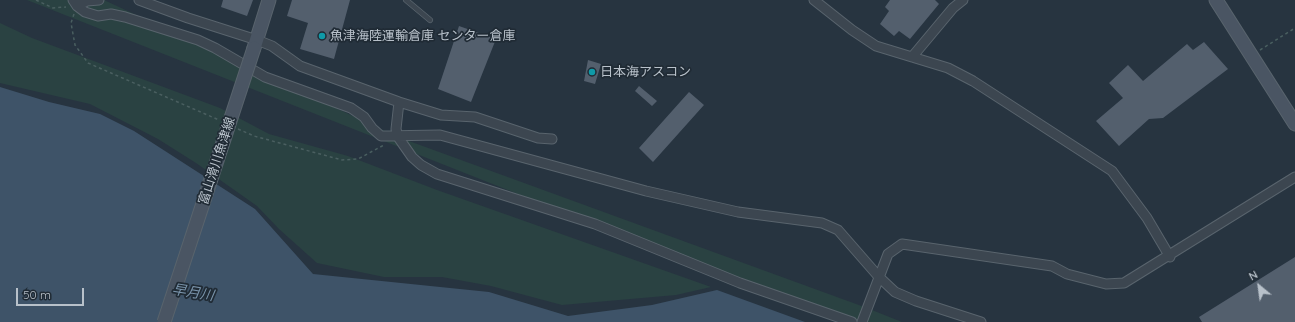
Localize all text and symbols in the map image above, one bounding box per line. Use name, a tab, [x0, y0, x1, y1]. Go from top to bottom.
place label: 魚津海陸運輸倉庫 センター倉庫	[330, 28, 516, 44]
marker: 魚津海陸運輸倉庫 センター倉庫	[317, 31, 327, 41]
place label: 日本海アスコン	[600, 64, 691, 80]
marker: 日本海アスコン	[587, 67, 597, 77]
street label: 富山滑川魚津線	[196, 115, 238, 207]
north arrow	[1239, 266, 1279, 306]
text: N	[1246, 267, 1260, 284]
scale bar	[18, 280, 86, 306]
water label: 早月川	[171, 281, 215, 305]
text: 50 m	[23, 287, 51, 302]

